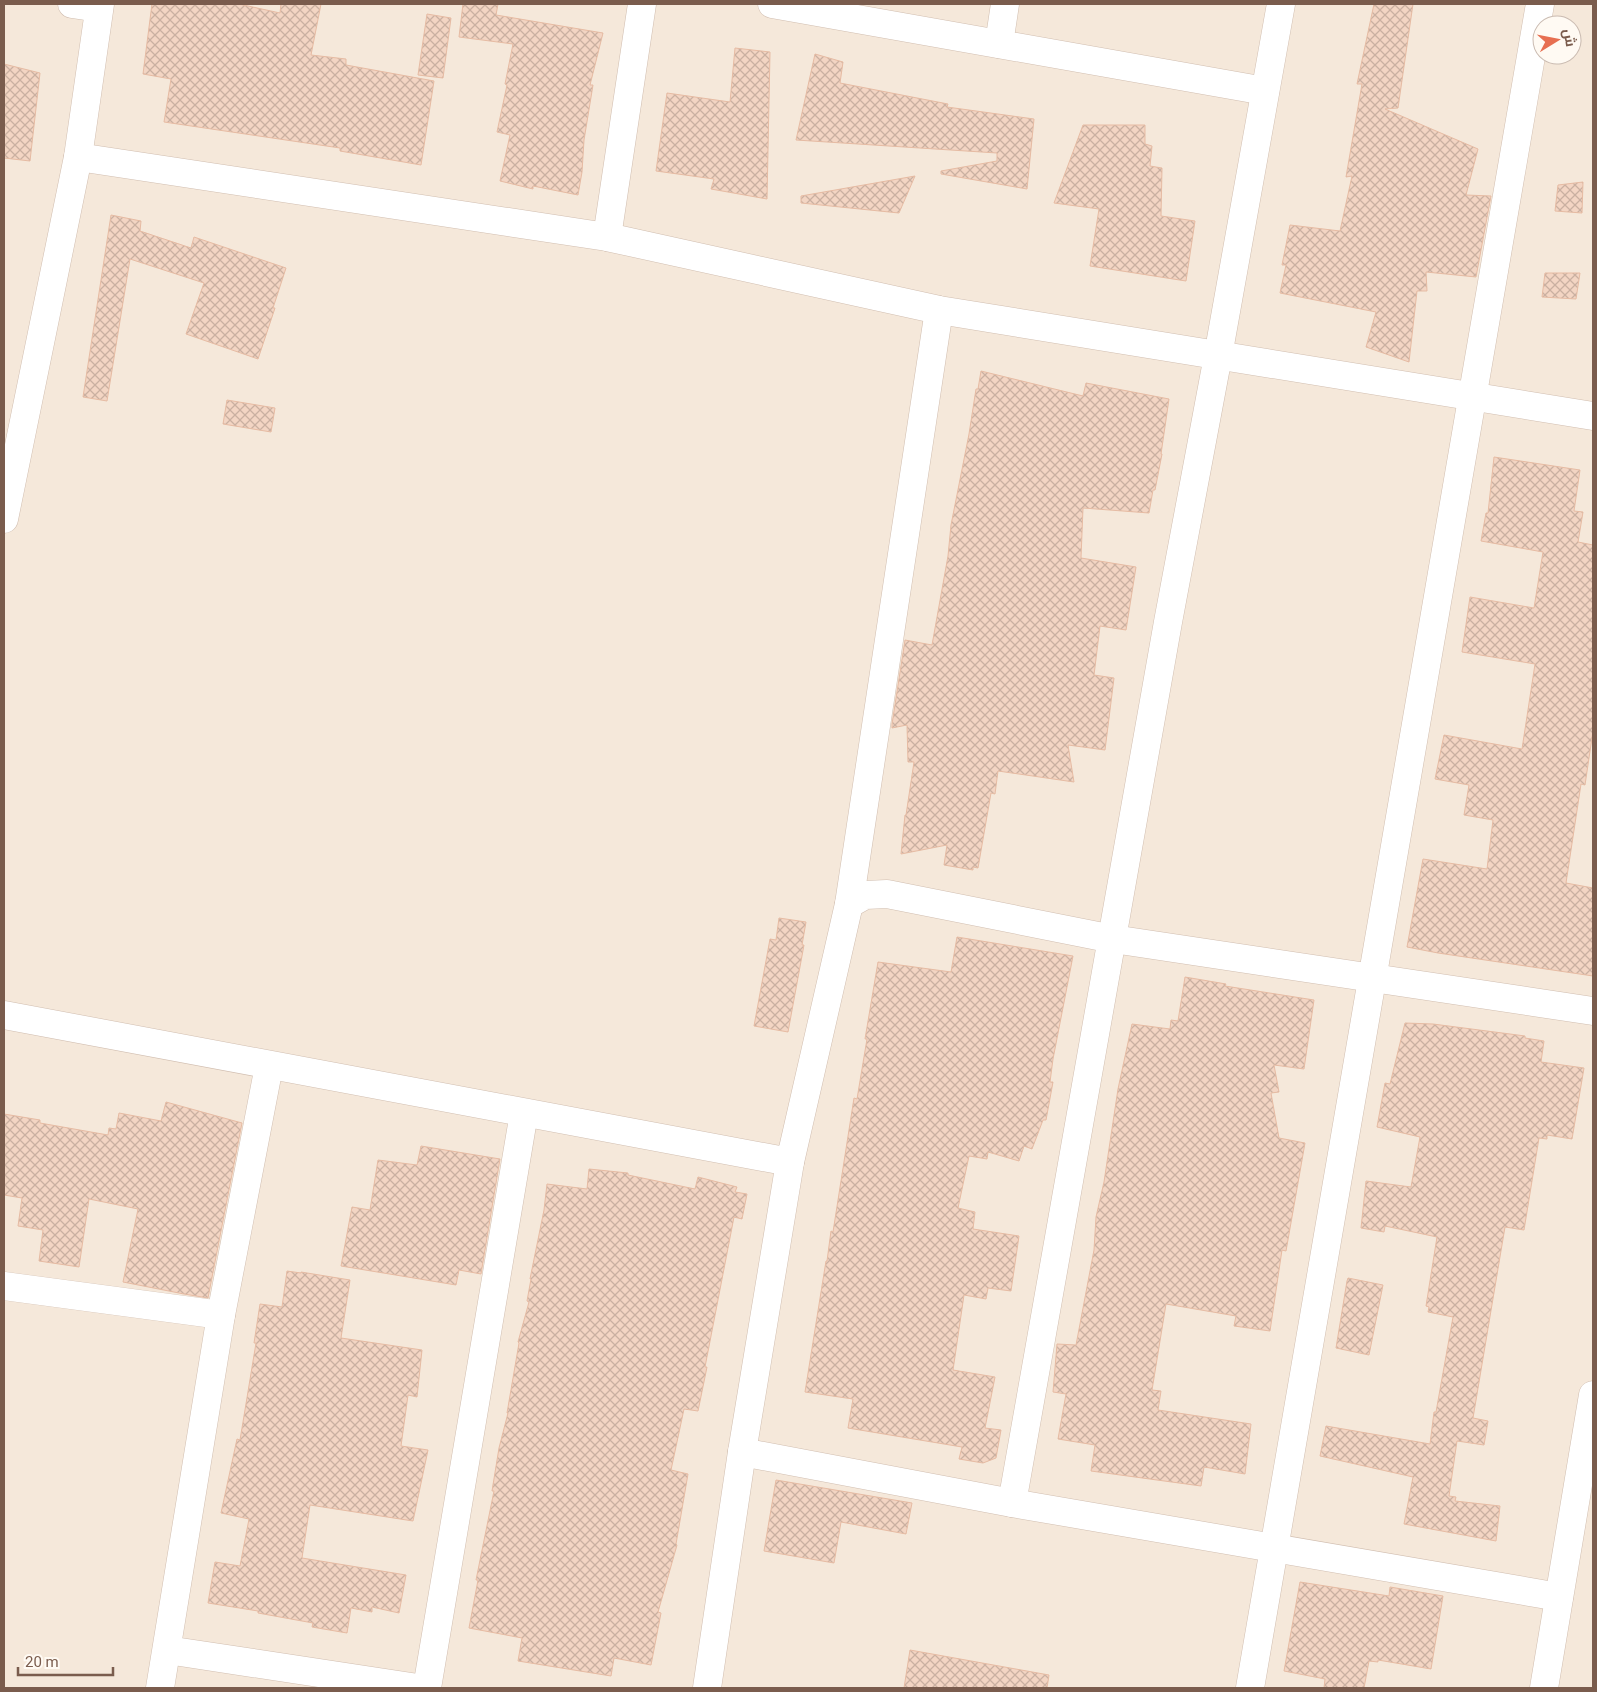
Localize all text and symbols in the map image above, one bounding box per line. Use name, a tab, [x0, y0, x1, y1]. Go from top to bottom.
north arrow	[1532, 15, 1582, 65]
text: ش	[1559, 28, 1579, 48]
scale bar	[18, 1644, 112, 1676]
text: 20 m	[25, 1653, 59, 1671]

